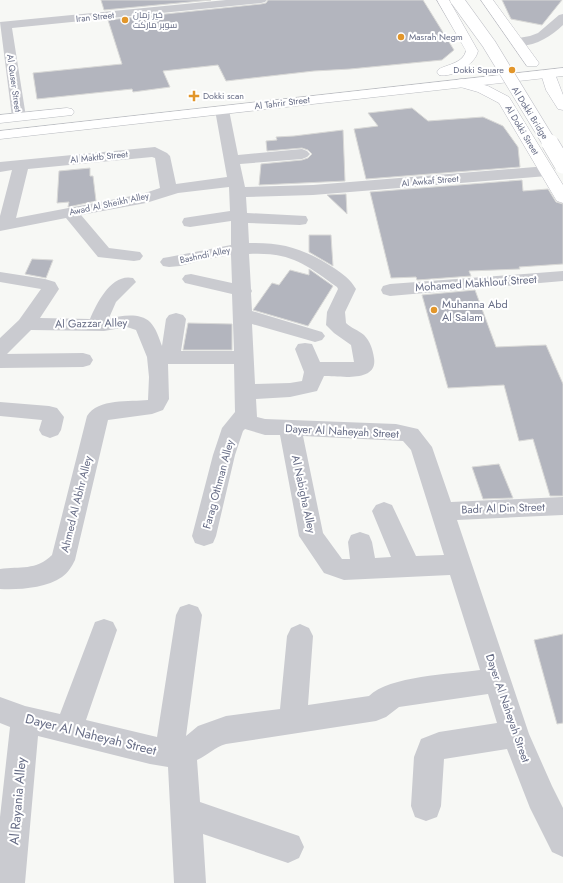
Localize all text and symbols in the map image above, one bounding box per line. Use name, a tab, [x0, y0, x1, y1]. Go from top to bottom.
street label: Iran Street	[75, 8, 116, 25]
place label: خير زمان سوبر ماركت	[133, 8, 177, 31]
marker: خير زمان سوبر ماركت	[120, 15, 130, 25]
place label: Masrah Negm	[409, 30, 463, 43]
marker: Masrah Negm	[396, 32, 406, 42]
street label: Al Quser Street	[4, 53, 25, 113]
place label: Dokki Square	[453, 63, 504, 76]
marker: Dokki Square	[507, 65, 517, 75]
street label: Al Dokki Bridge	[509, 84, 552, 142]
place label: Dokki scan	[203, 89, 244, 102]
marker: Dokki scan	[188, 90, 200, 102]
street label: Al Tahrir Street	[253, 93, 311, 112]
street label: Al Dokki Street	[502, 102, 543, 158]
street label: Al Maktb Street	[70, 147, 129, 166]
street label: Al Awkaf Street	[401, 171, 460, 189]
street label: Awad Al Sheikh Alley	[68, 189, 150, 218]
street label: Bashndi Alley	[179, 243, 231, 266]
street label: Mohamed Makhlouf Street	[415, 271, 538, 295]
place label: Muhanna Abd Al Salam	[442, 296, 508, 325]
marker: Muhanna Abd Al Salam	[429, 305, 439, 315]
street label: Al Gazzar Alley	[55, 314, 127, 332]
street label: Dayer Al Naheyah Street	[285, 420, 400, 442]
street label: Farag Othman Alley	[198, 437, 238, 530]
street label: Ahmed Al Abhr Alley	[56, 454, 96, 554]
street label: Al Nabigha Alley	[288, 454, 320, 535]
street label: Badr Al Din Street	[461, 499, 545, 517]
street label: Dayer Al Naheyah Street	[482, 652, 534, 765]
street label: Dayer Al Naheyah Street	[23, 709, 159, 760]
street label: Al Rayania Alley	[4, 756, 31, 846]

